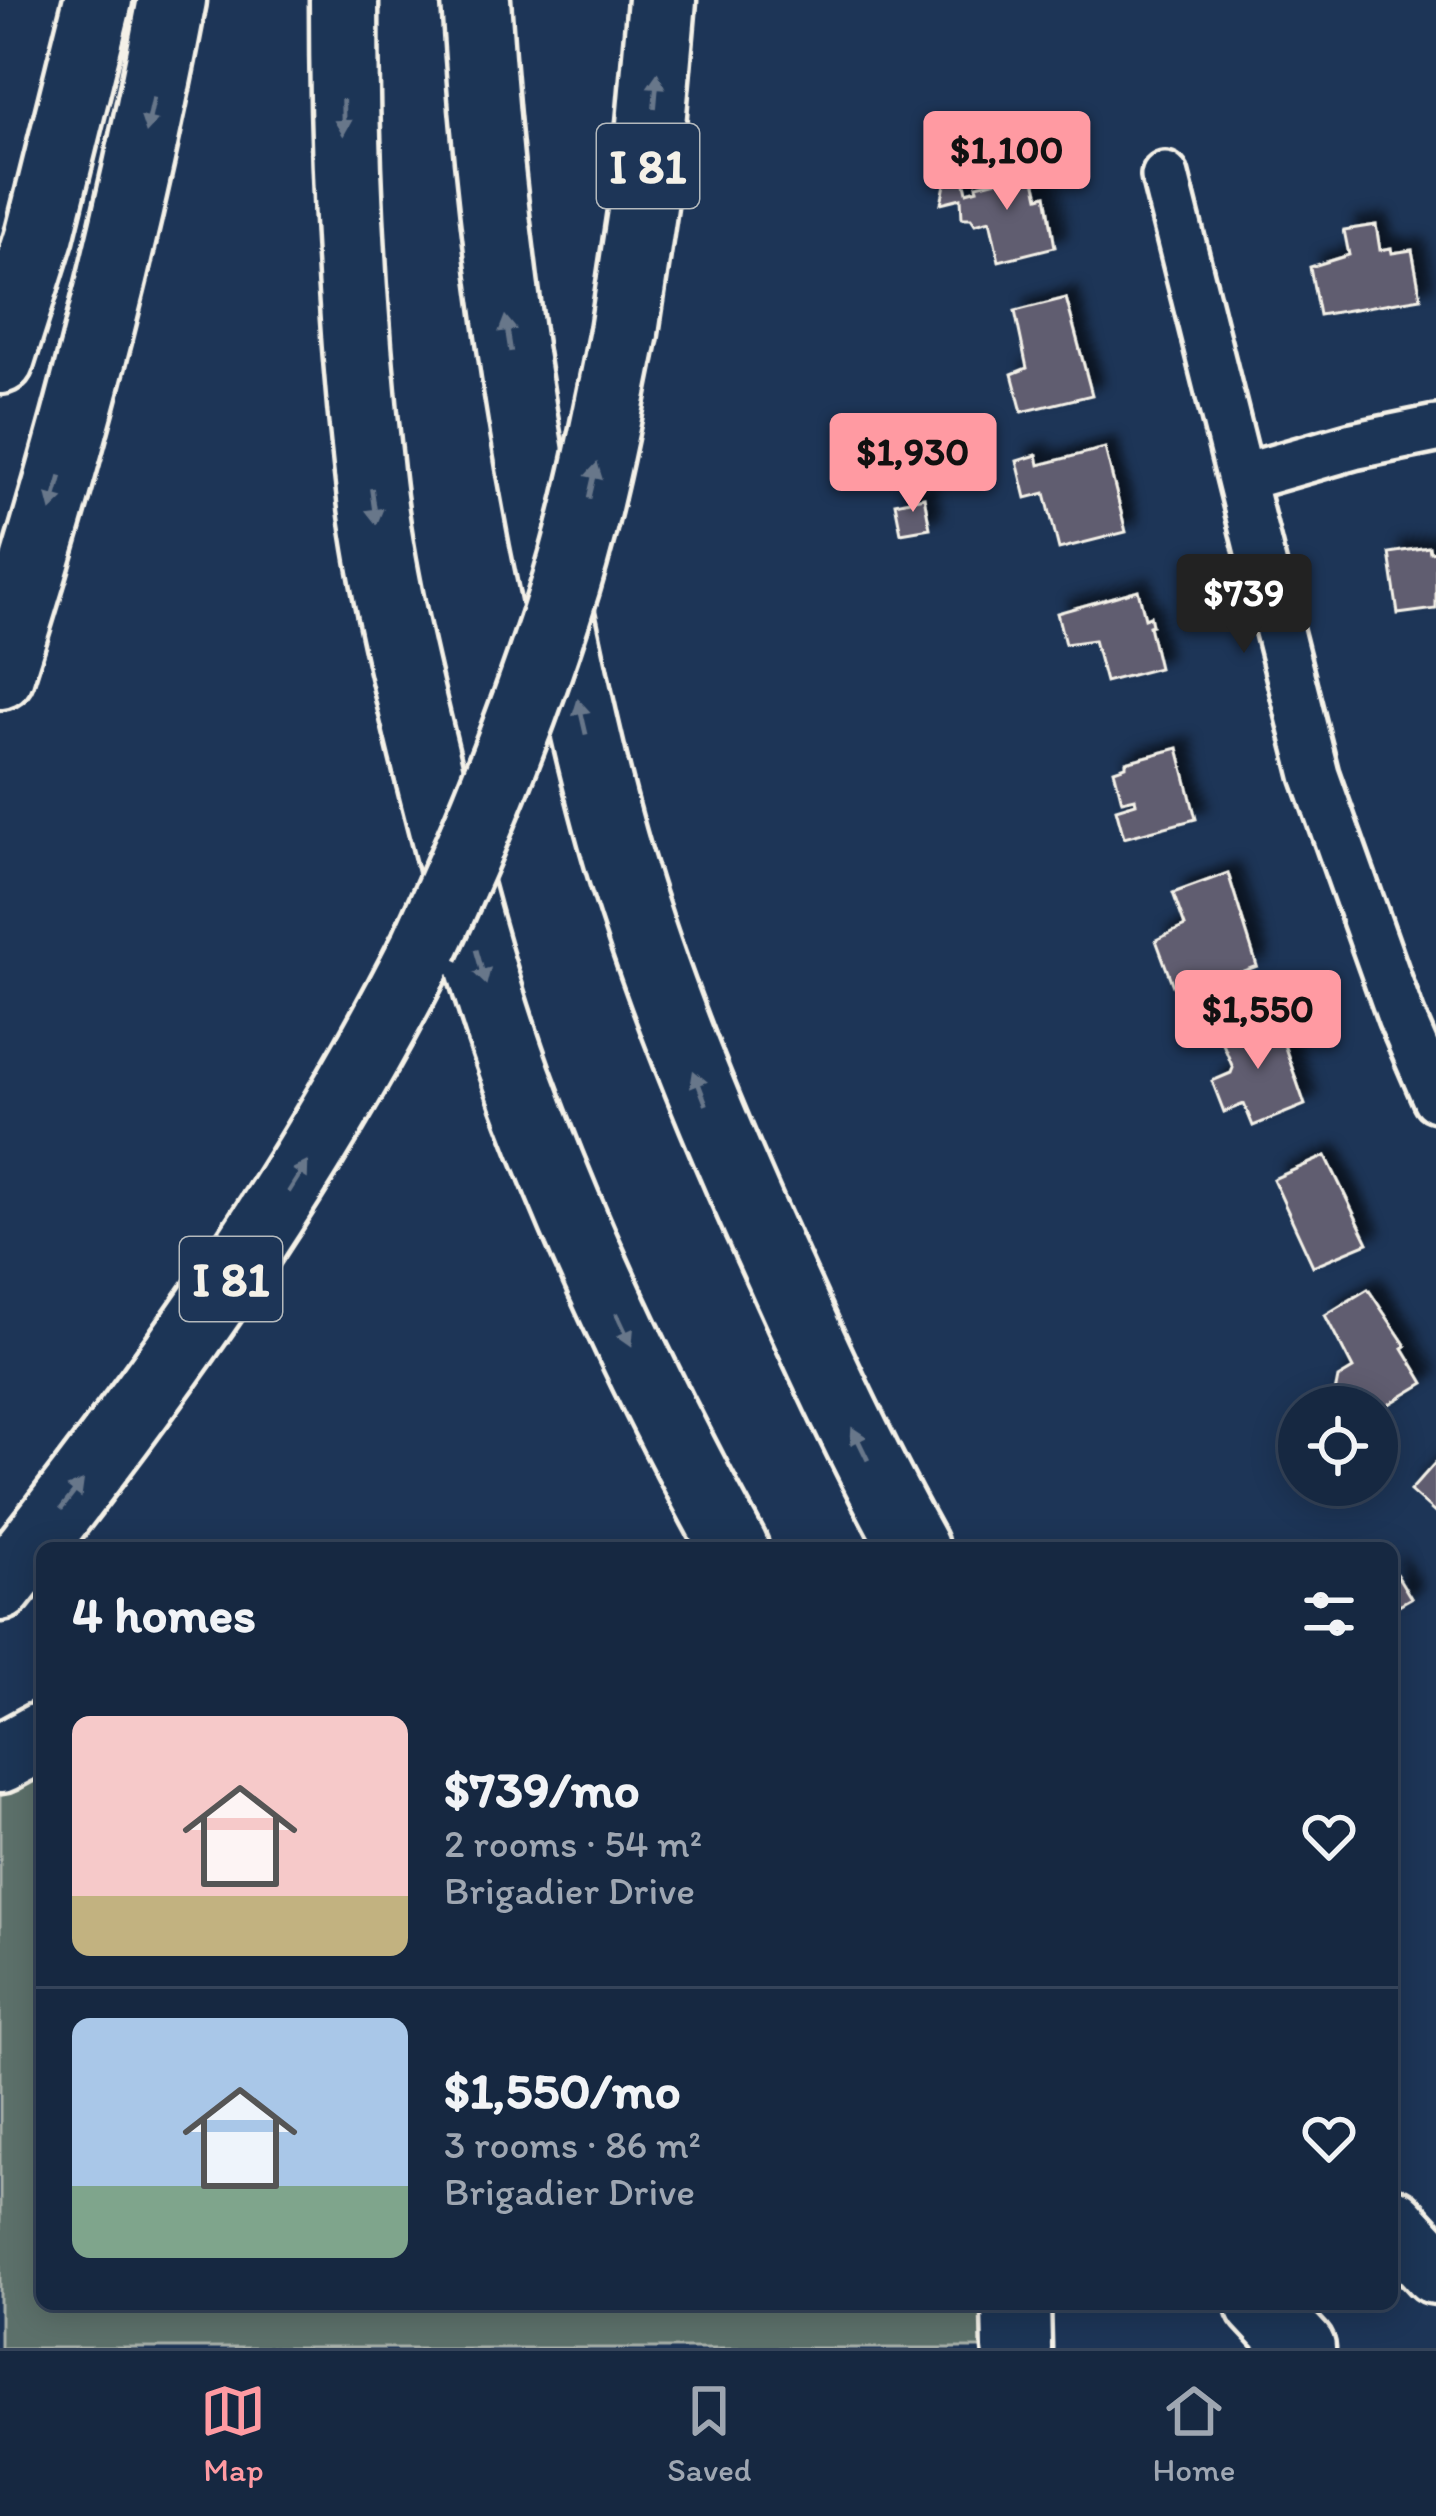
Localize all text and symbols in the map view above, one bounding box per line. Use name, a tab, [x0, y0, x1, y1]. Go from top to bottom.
one-way arrow	[646, 72, 665, 109]
one-way arrow	[140, 96, 159, 133]
one-way arrow	[334, 99, 353, 137]
pin: $1,100	[909, 111, 1105, 213]
road number: I 81	[597, 124, 699, 208]
text: $1,100	[950, 126, 1064, 173]
one-way arrow	[498, 315, 517, 353]
pin: $1,930	[815, 413, 1011, 515]
text: $1,930	[857, 428, 969, 475]
one-way arrow	[584, 462, 603, 500]
one-way arrow	[45, 475, 64, 512]
one-way arrow	[365, 487, 384, 525]
pin: $739	[1173, 554, 1315, 656]
text: $739	[1204, 569, 1284, 616]
one-way arrow	[572, 698, 591, 736]
one-way arrow	[473, 949, 491, 986]
pin: $1,550	[1160, 970, 1356, 1072]
text: $1,550	[1202, 985, 1314, 1032]
one-way arrow	[690, 1070, 709, 1106]
one-way arrow	[287, 1160, 308, 1194]
road number: I 81	[180, 1237, 282, 1321]
one-way arrow	[614, 1312, 634, 1347]
map controls	[1278, 1386, 1398, 1506]
button: locate	[1278, 1386, 1398, 1506]
one-way arrow	[850, 1427, 870, 1462]
one-way arrow	[59, 1480, 84, 1511]
icon: filters	[1296, 1581, 1362, 1647]
text: 4 homes	[72, 1584, 256, 1645]
text: $739/mo	[444, 1759, 640, 1820]
icon: home	[168, 1764, 312, 1908]
icon: heart	[1296, 1803, 1362, 1869]
text: 2 rooms · 54 m²	[444, 1820, 702, 1867]
text: Brigadier Drive	[444, 1867, 695, 1914]
text: $1,550/mo	[444, 2060, 681, 2121]
icon: home	[168, 2066, 312, 2210]
icon: heart	[1296, 2105, 1362, 2171]
text: 3 rooms · 86 m²	[444, 2121, 701, 2168]
text: Brigadier Drive	[444, 2168, 695, 2215]
tab: Map	[200, 2378, 266, 2489]
tab: Saved	[667, 2378, 752, 2489]
tab: Home	[1152, 2378, 1236, 2489]

